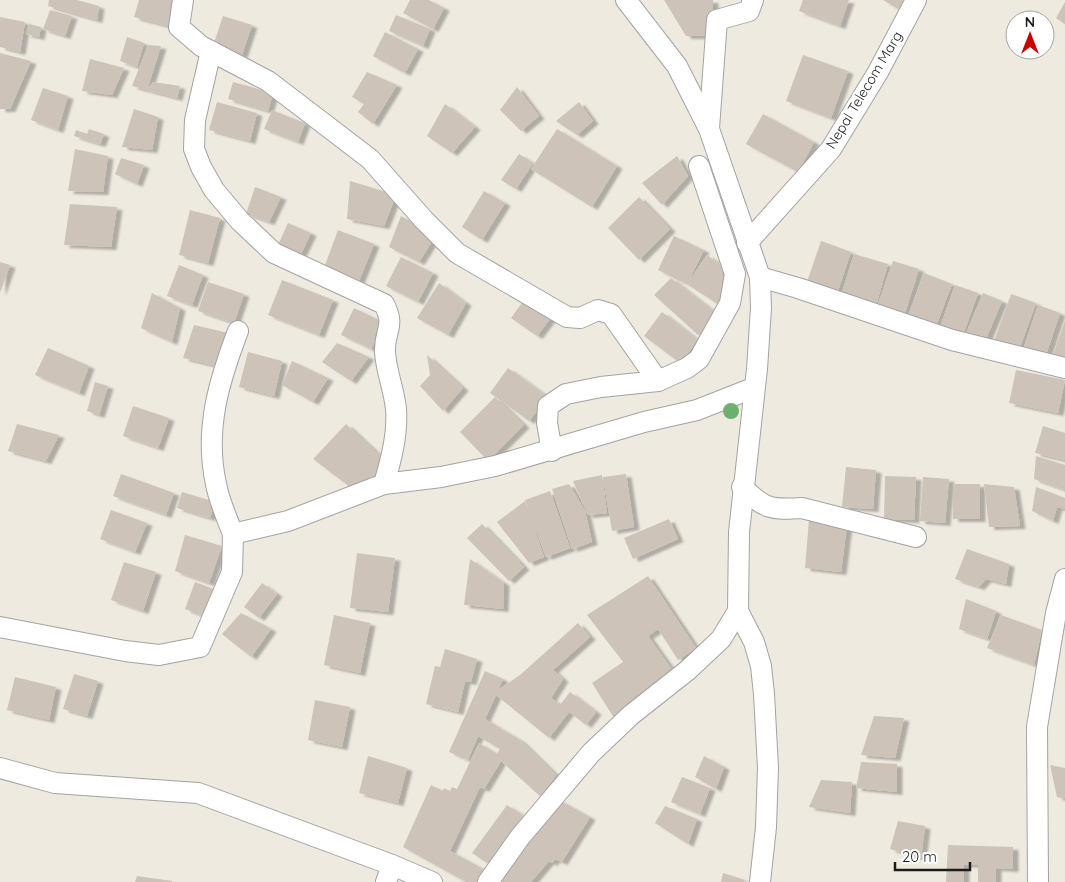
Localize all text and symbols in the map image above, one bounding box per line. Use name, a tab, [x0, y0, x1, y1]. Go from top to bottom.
north arrow	[1005, 10, 1055, 60]
text: N	[1025, 13, 1035, 31]
street label: Nepal Telecom Marg	[822, 28, 906, 152]
scale bar	[895, 840, 970, 872]
text: 20 m	[902, 847, 937, 866]

